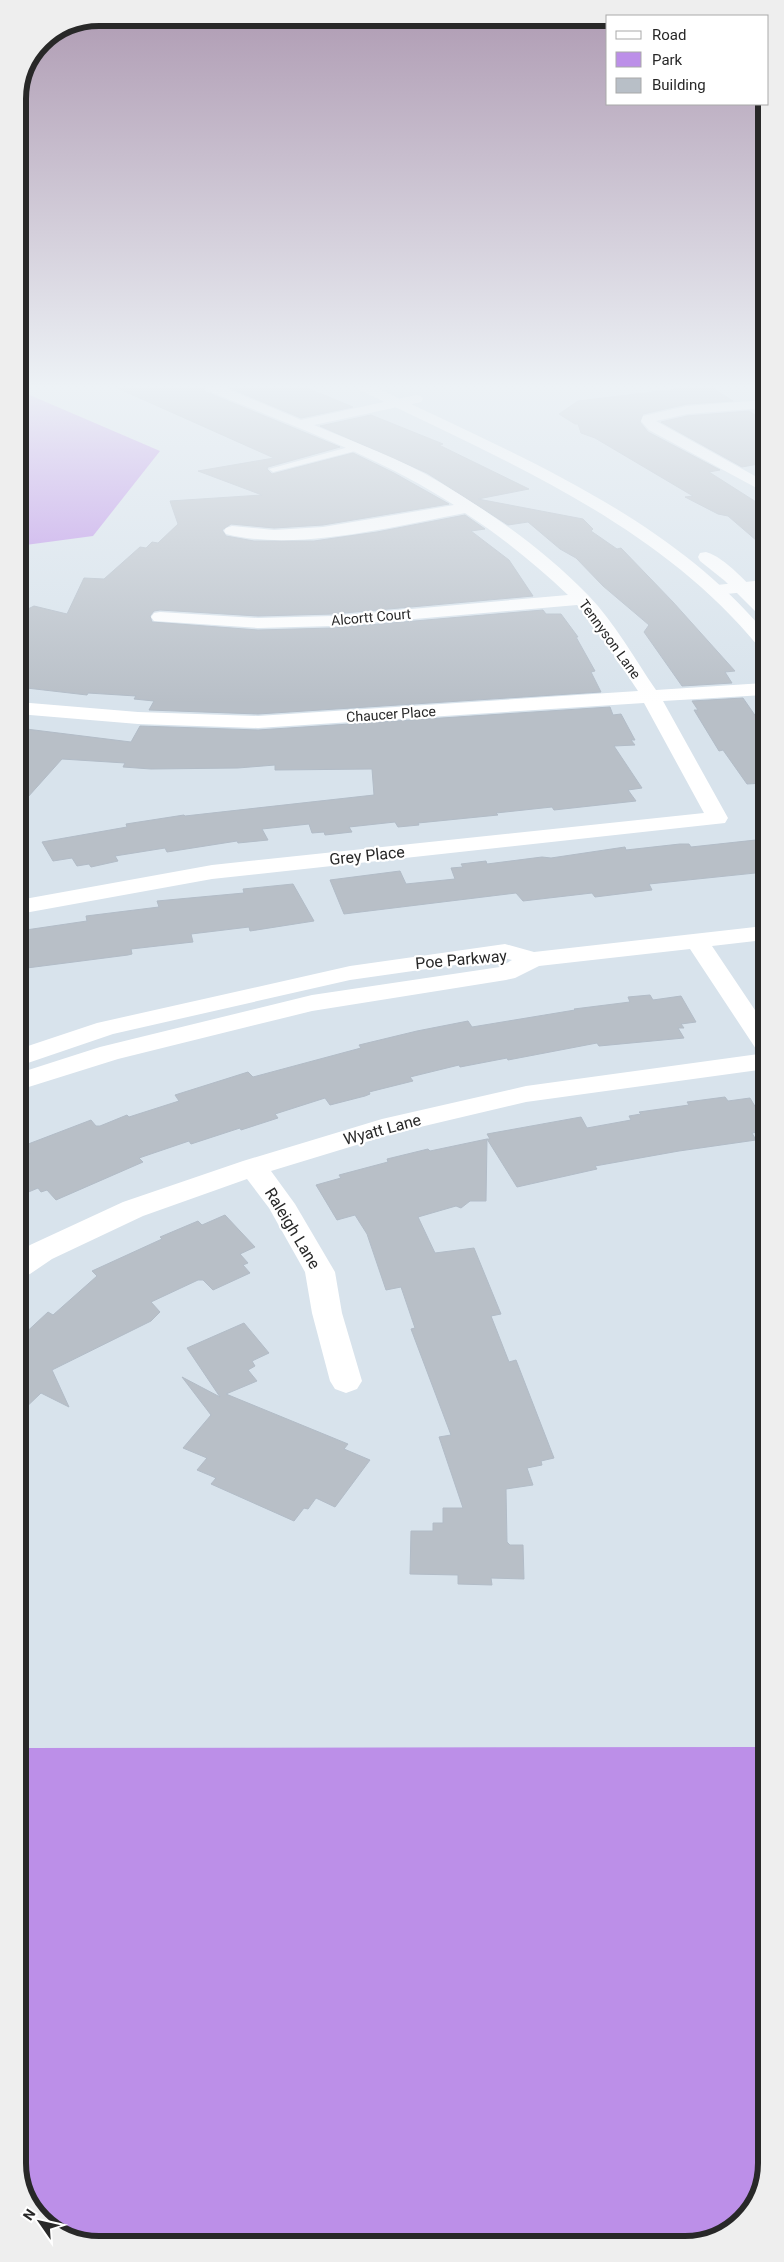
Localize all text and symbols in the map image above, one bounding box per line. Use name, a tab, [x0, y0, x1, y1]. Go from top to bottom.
legend	[606, 15, 769, 105]
text: Road	[652, 26, 686, 44]
text: Park	[652, 51, 683, 69]
text: Building	[652, 76, 706, 94]
street label: Tennyson Lane	[576, 596, 644, 682]
street label: Alcortt Court	[330, 606, 412, 628]
street label: Chaucer Place	[346, 703, 436, 725]
street label: Grey Place	[328, 842, 406, 869]
street label: Poe Parkway	[414, 946, 508, 973]
street label: Wyatt Lane	[341, 1110, 423, 1149]
street label: Raleigh Lane	[261, 1184, 324, 1272]
north arrow	[15, 2197, 65, 2247]
text: N	[20, 2206, 39, 2223]

